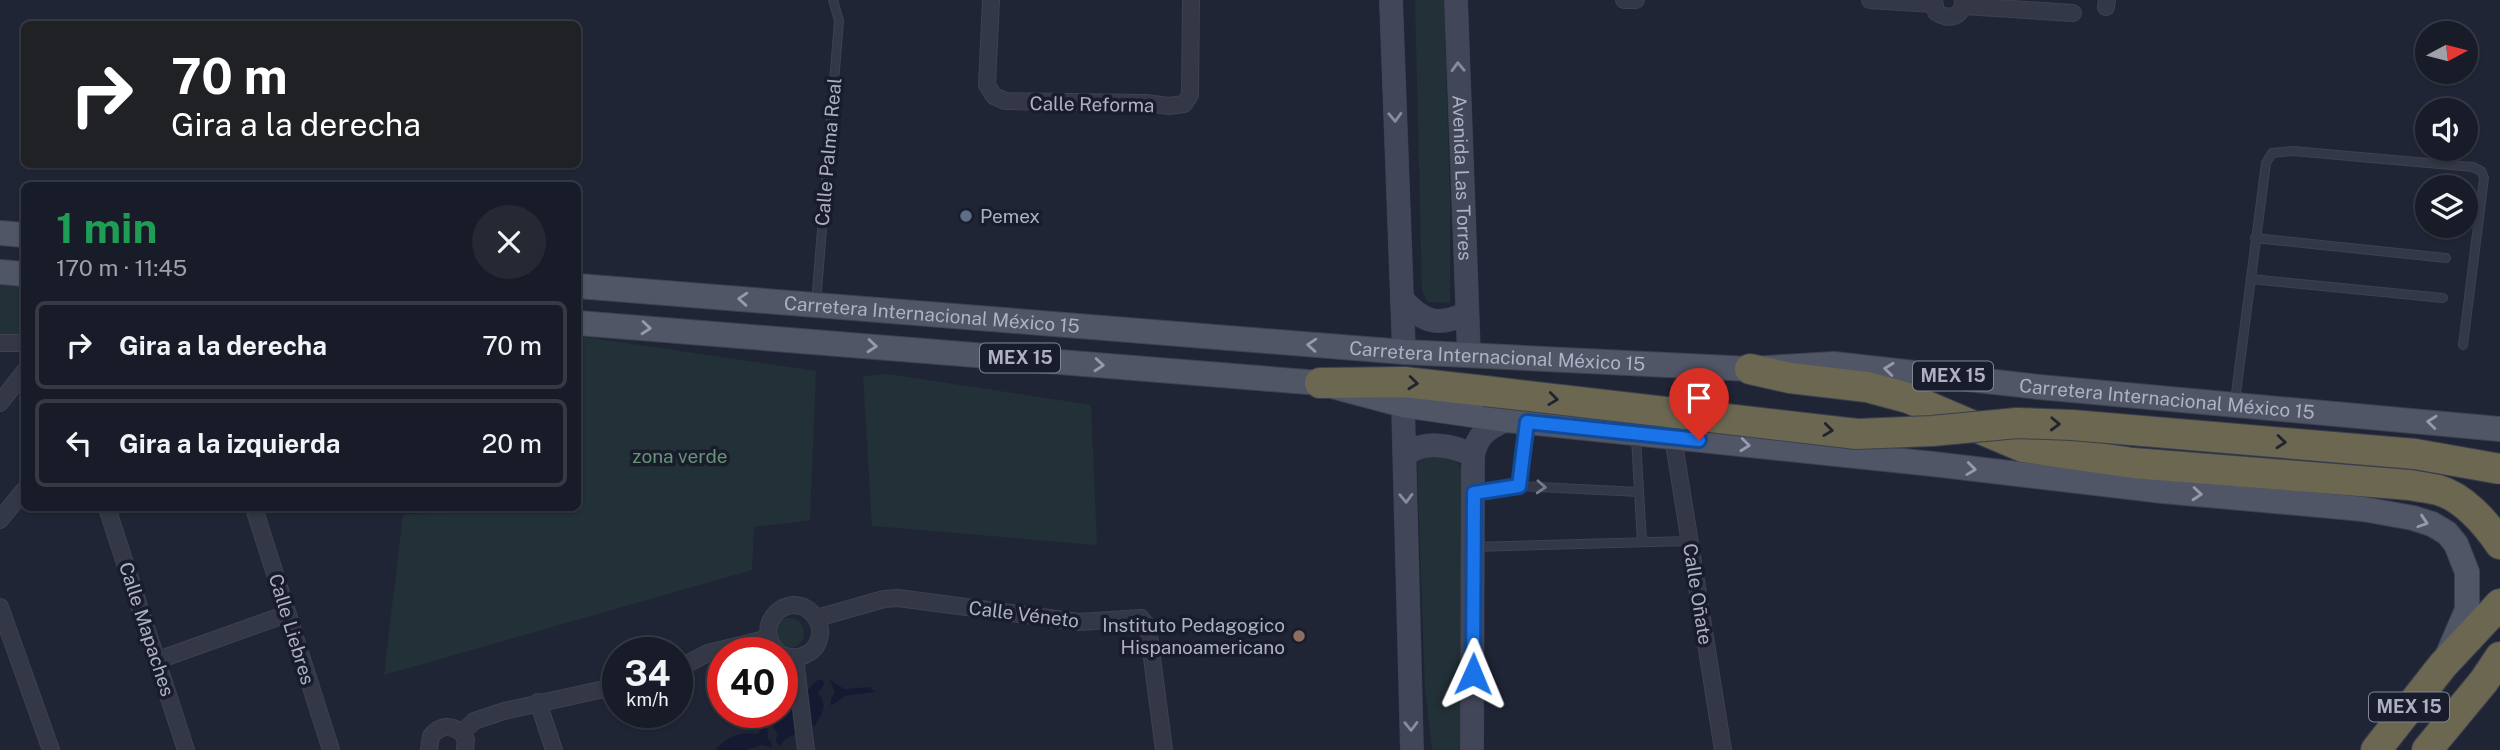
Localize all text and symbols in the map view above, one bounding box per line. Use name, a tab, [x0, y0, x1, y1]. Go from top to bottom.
north arrow	[2415, 21, 2478, 84]
map controls	[2415, 21, 2478, 238]
text: 70 m	[171, 47, 288, 105]
icon: right	[56, 49, 147, 140]
one-way arrow	[1451, 61, 1466, 72]
street label: Calle Palma Real	[811, 77, 845, 227]
street label: Calle Reforma	[1029, 92, 1155, 116]
street label: Avenida Las Torres	[1448, 95, 1477, 261]
button: sound	[2415, 98, 2478, 161]
text: Gira a la derecha	[171, 106, 421, 143]
one-way arrow	[1388, 112, 1403, 123]
button: layers	[2415, 175, 2478, 238]
text: 1 min	[56, 203, 157, 252]
button: close	[472, 205, 546, 279]
place label: Pemex	[980, 205, 1040, 227]
marker: Pemex	[958, 208, 974, 224]
text: 170 m · 11:45	[56, 254, 187, 281]
street label: Carretera Internacional México 15	[783, 291, 1081, 337]
one-way arrow	[737, 292, 748, 307]
one-way arrow	[640, 320, 651, 335]
icon: right	[60, 326, 98, 364]
text: Gira a la derecha	[119, 330, 327, 361]
text: 70 m	[482, 330, 542, 361]
street label: Carretera Internacional México 15	[1348, 337, 1646, 375]
one-way arrow	[867, 338, 878, 353]
one-way arrow	[1306, 338, 1317, 353]
road number: MEX 15	[980, 344, 1060, 372]
one-way arrow	[1094, 357, 1105, 372]
one-way arrow	[1883, 362, 1895, 377]
road number: MEX 15	[1913, 362, 1993, 390]
pin	[1669, 368, 1729, 440]
street label: Carretera Internacional México 15	[2018, 374, 2316, 423]
one-way arrow	[1407, 376, 1419, 391]
icon: arrive	[1680, 379, 1718, 417]
one-way arrow	[1547, 392, 1559, 407]
one-way arrow	[2426, 415, 2438, 430]
one-way arrow	[2049, 417, 2060, 432]
one-way arrow	[1822, 423, 1834, 438]
icon: left	[60, 424, 98, 462]
text: Gira a la izquierda	[119, 428, 341, 459]
text: 20 m	[482, 428, 542, 459]
one-way arrow	[2276, 435, 2287, 450]
one-way arrow	[1739, 437, 1751, 452]
park label: zona verde	[632, 445, 728, 467]
one-way arrow	[1966, 461, 1977, 476]
one-way arrow	[1536, 479, 1547, 494]
one-way arrow	[2192, 486, 2203, 501]
one-way arrow	[1398, 493, 1413, 504]
one-way arrow	[2416, 514, 2428, 528]
street label: Calle Oñate	[1679, 542, 1717, 646]
street label: Calle Mapaches	[115, 559, 179, 699]
street label: Calle Liebres	[265, 571, 319, 687]
street label: Calle Véneto	[968, 596, 1080, 632]
place label: Instituto Pedagogico Hispanoamericano	[1102, 614, 1285, 658]
marker: Instituto Pedagogico Hispanoamericano	[1291, 628, 1307, 644]
speed limit sign: 40	[707, 637, 798, 728]
position arrow	[1436, 637, 1510, 711]
text: 34	[624, 653, 671, 694]
text: km/h	[626, 689, 669, 710]
road number: MEX 15	[2369, 692, 2449, 722]
one-way arrow	[1404, 720, 1419, 731]

